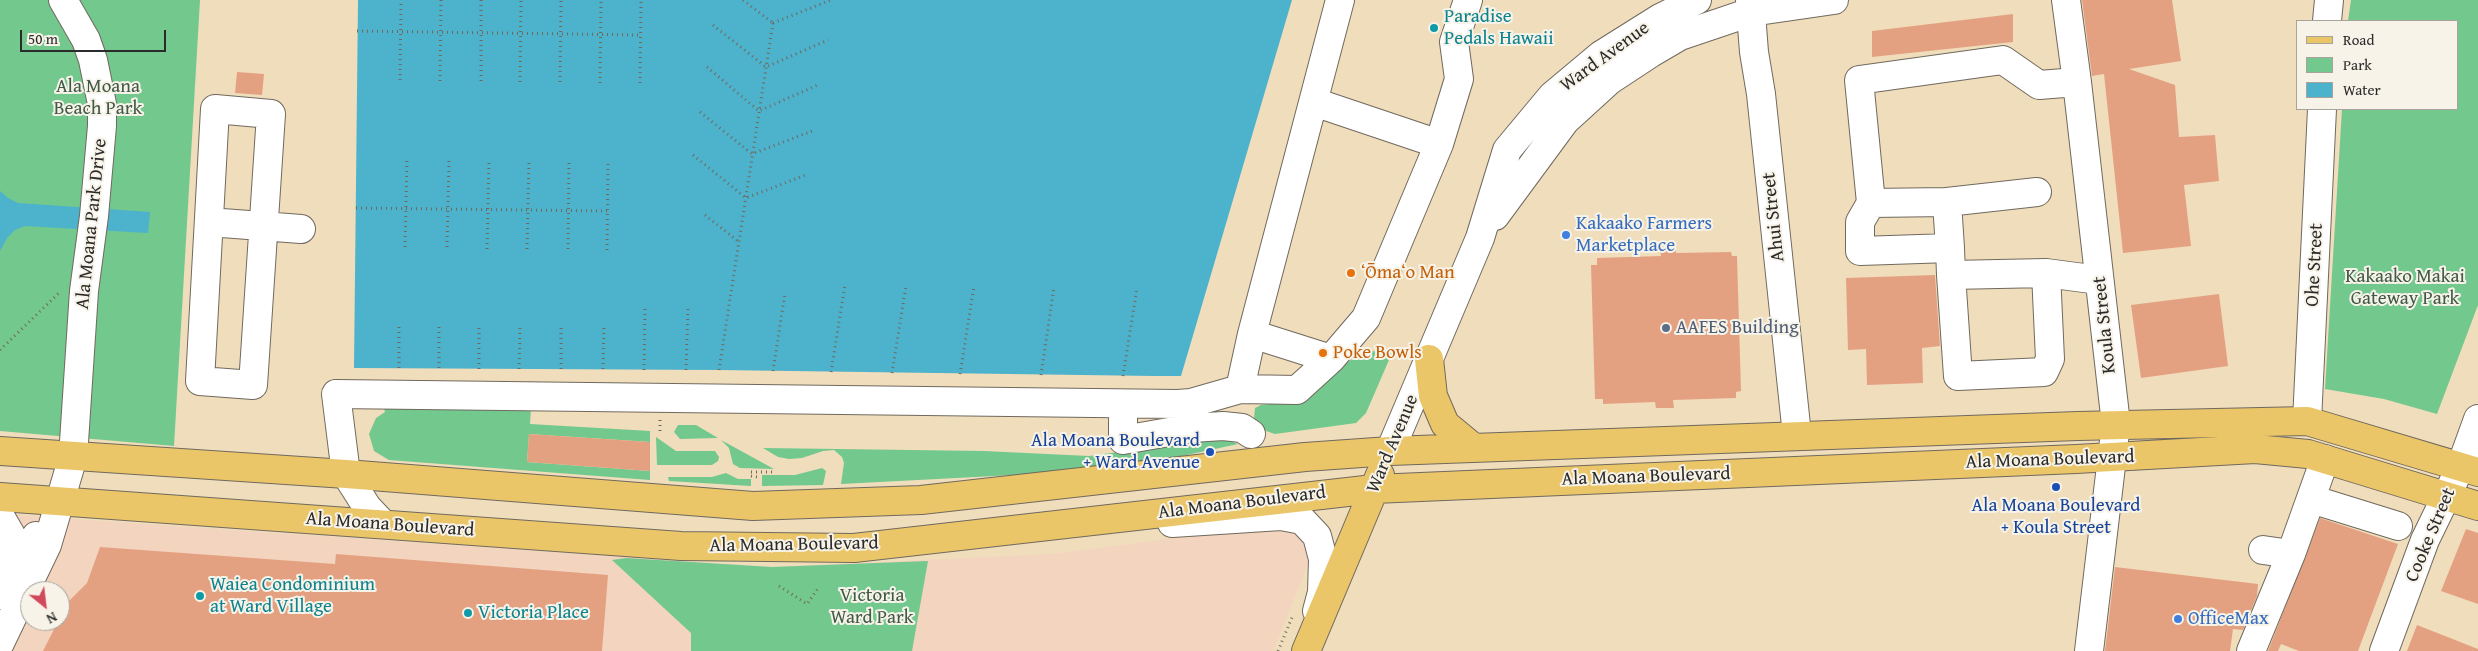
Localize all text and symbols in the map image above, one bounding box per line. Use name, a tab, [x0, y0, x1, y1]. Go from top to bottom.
place label: Paradise Pedals Hawaii	[1444, 6, 1553, 50]
street label: Ward Avenue	[1556, 17, 1654, 97]
scale bar	[22, 20, 169, 52]
legend	[2296, 20, 2458, 110]
marker: Paradise Pedals Hawaii	[1428, 22, 1440, 34]
text: 50 m	[28, 28, 58, 49]
text: Road	[2343, 29, 2374, 50]
text: Park	[2343, 54, 2372, 75]
park label: Ala Moana Beach Park	[54, 76, 142, 120]
text: Water	[2343, 79, 2381, 100]
street label: Ala Moana Park Drive	[72, 137, 112, 311]
street label: Ahui Street	[1758, 171, 1790, 263]
place label: Kakaako Farmers Marketplace	[1576, 213, 1712, 257]
street label: Ohe Street	[2301, 223, 2329, 307]
marker: Kakaako Farmers Marketplace	[1560, 229, 1572, 241]
place label: ʻŌmaʻo Man	[1361, 262, 1455, 284]
park label: Kakaako Makai Gateway Park	[2345, 266, 2465, 310]
marker: ʻŌmaʻo Man	[1345, 267, 1357, 279]
street label: Koula Street	[2089, 275, 2121, 375]
place label: AAFES Building	[1676, 317, 1799, 339]
marker: AAFES Building	[1660, 322, 1672, 334]
place label: Poke Bowls	[1333, 342, 1422, 364]
marker: Poke Bowls	[1317, 347, 1329, 359]
street label: Ward Avenue	[1362, 391, 1424, 497]
place label: Ala Moana Boulevard + Ward Avenue	[1031, 430, 1200, 474]
marker: Ala Moana Boulevard + Ward Avenue	[1204, 446, 1216, 458]
street label: Ala Moana Boulevard	[1965, 446, 2135, 474]
street label: Ala Moana Boulevard	[1561, 463, 1731, 491]
street label: Ala Moana Boulevard	[1157, 481, 1327, 525]
marker: Ala Moana Boulevard + Koula Street	[2050, 481, 2062, 493]
street label: Cooke Street	[2401, 484, 2461, 586]
place label: Ala Moana Boulevard + Koula Street	[1972, 495, 2140, 539]
street label: Ala Moana Boulevard	[305, 508, 475, 542]
street label: Ala Moana Boulevard	[709, 532, 879, 558]
place label: Waiea Condominium at Ward Village	[210, 574, 375, 618]
north arrow	[20, 581, 70, 631]
park label: Victoria Ward Park	[830, 585, 914, 629]
marker: Waiea Condominium at Ward Village	[194, 590, 206, 602]
place label: Victoria Place	[478, 602, 589, 624]
text: N	[43, 607, 61, 629]
marker: Victoria Place	[462, 607, 474, 619]
place label: OfficeMax	[2188, 608, 2269, 630]
marker: OfficeMax	[2172, 613, 2184, 625]

